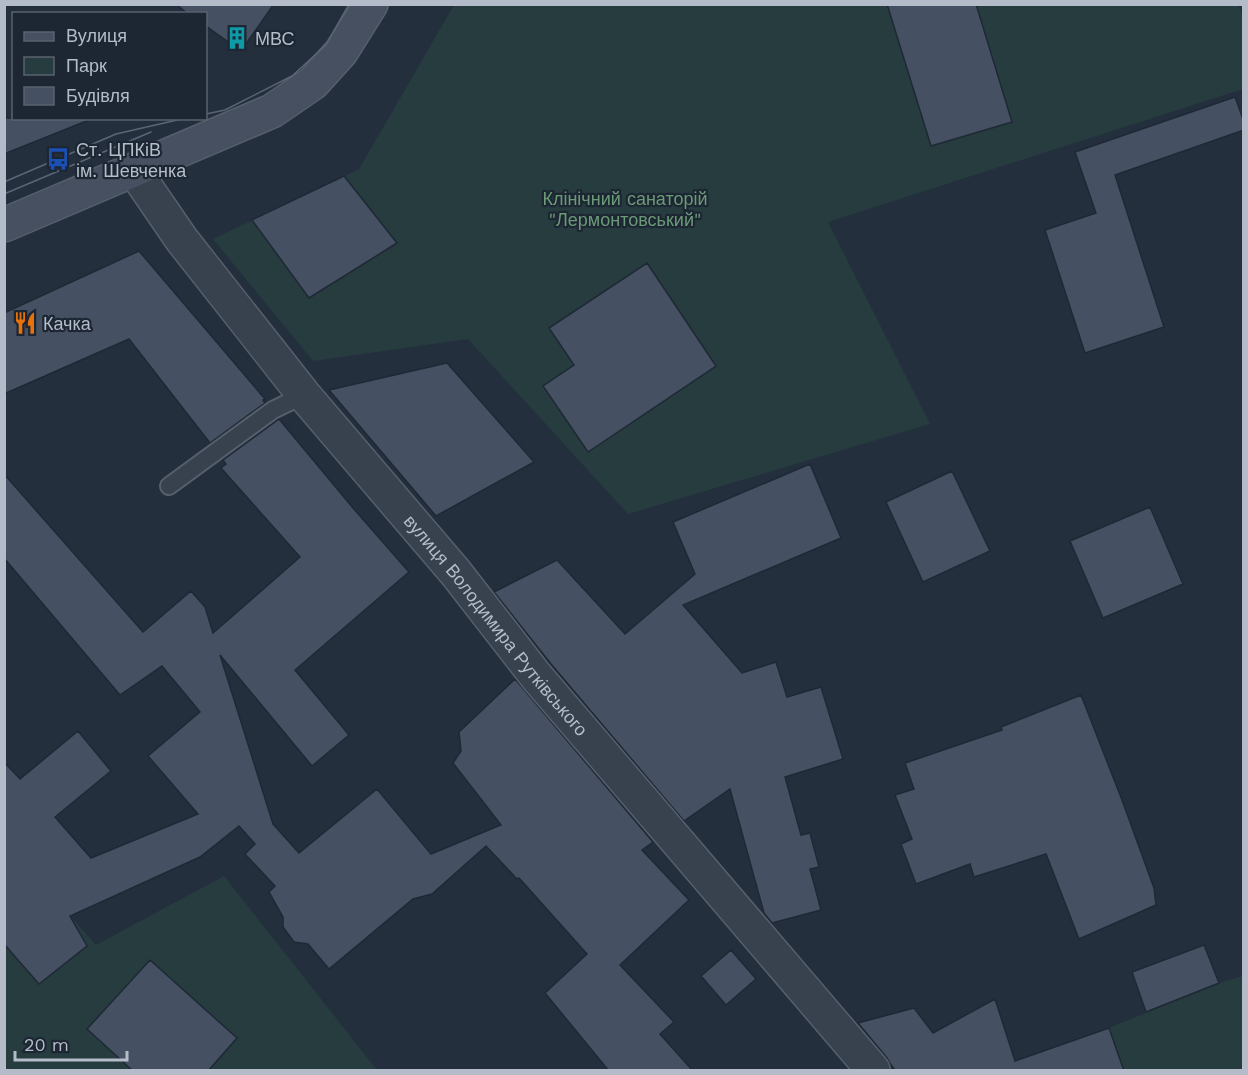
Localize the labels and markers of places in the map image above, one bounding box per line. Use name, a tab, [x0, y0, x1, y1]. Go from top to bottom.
building icon: МВС	[224, 25, 250, 51]
place label: МВС	[255, 28, 294, 49]
place label: Ст. ЦПКіВ ім. Шевченка	[76, 139, 187, 181]
bus stop icon: Ст. ЦПКіВ ім. Шевченка	[45, 146, 71, 172]
restaurant icon: Качка	[12, 310, 38, 336]
place label: Качка	[43, 313, 92, 334]

